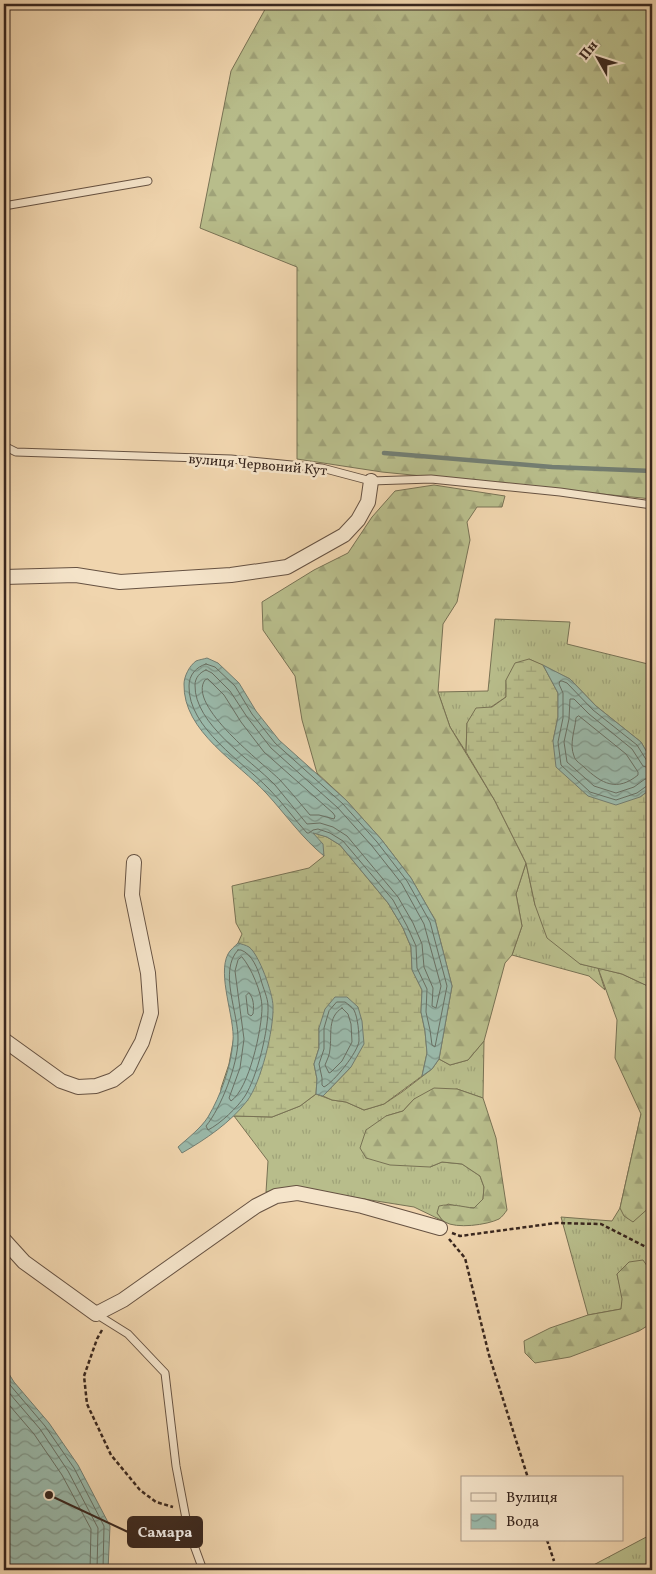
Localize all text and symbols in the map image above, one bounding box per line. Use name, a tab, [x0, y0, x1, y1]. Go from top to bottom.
north arrow	[574, 32, 624, 82]
text: Пн	[575, 37, 603, 64]
street label: вулиця Червоний Кут	[188, 450, 328, 481]
legend	[461, 1476, 624, 1542]
text: Вулиця	[506, 1488, 558, 1509]
text: Вода	[506, 1512, 539, 1533]
callout: Самара	[128, 1517, 202, 1547]
text: Самара	[138, 1523, 192, 1544]

